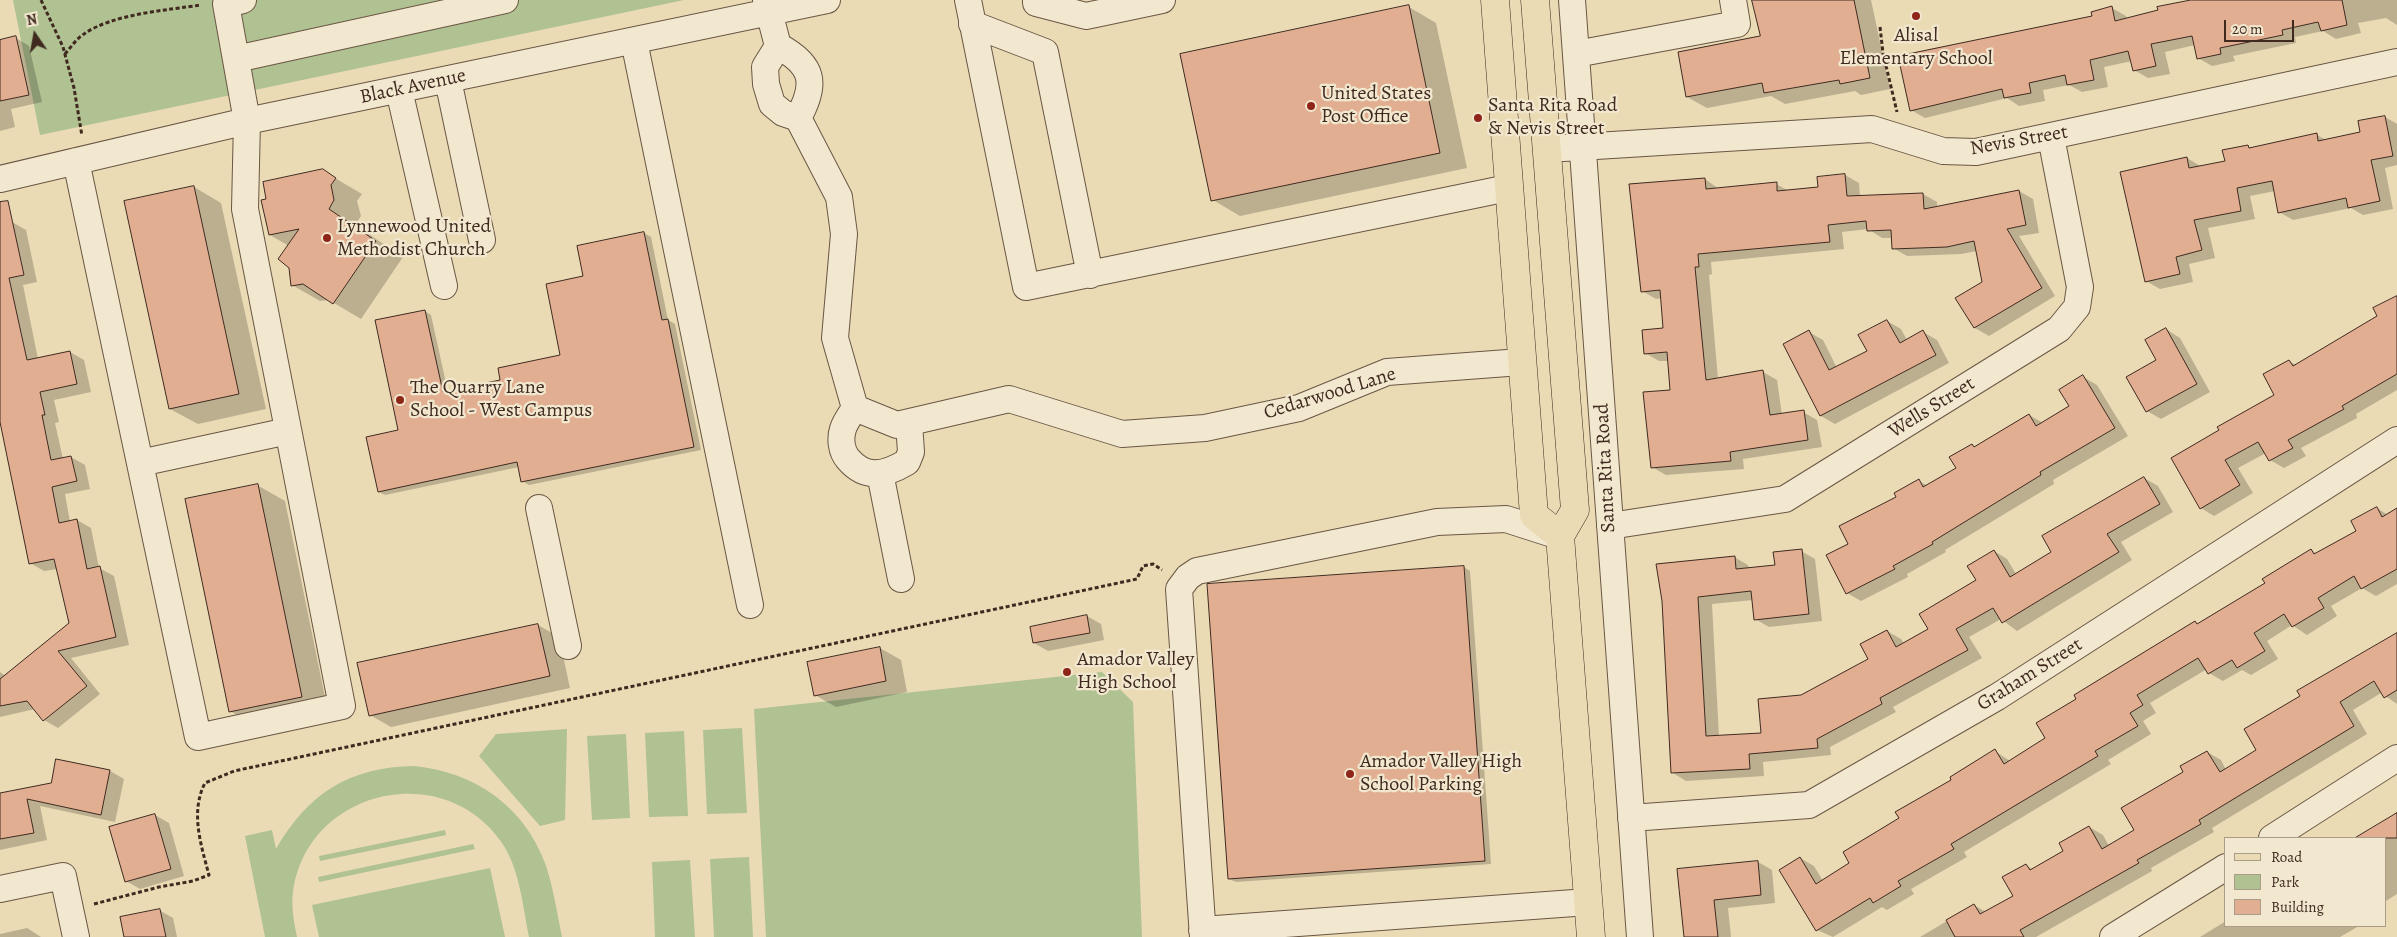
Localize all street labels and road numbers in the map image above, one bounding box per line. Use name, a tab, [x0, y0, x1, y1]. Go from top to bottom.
street label: Black Avenue	[358, 64, 468, 110]
street label: Nevis Street	[1968, 121, 2070, 161]
street label: Cedarwood Lane	[1261, 363, 1399, 425]
street label: Wells Street	[1884, 372, 1980, 444]
street label: Santa Rita Road	[1591, 403, 1621, 533]
street label: Graham Street	[1973, 633, 2087, 717]

